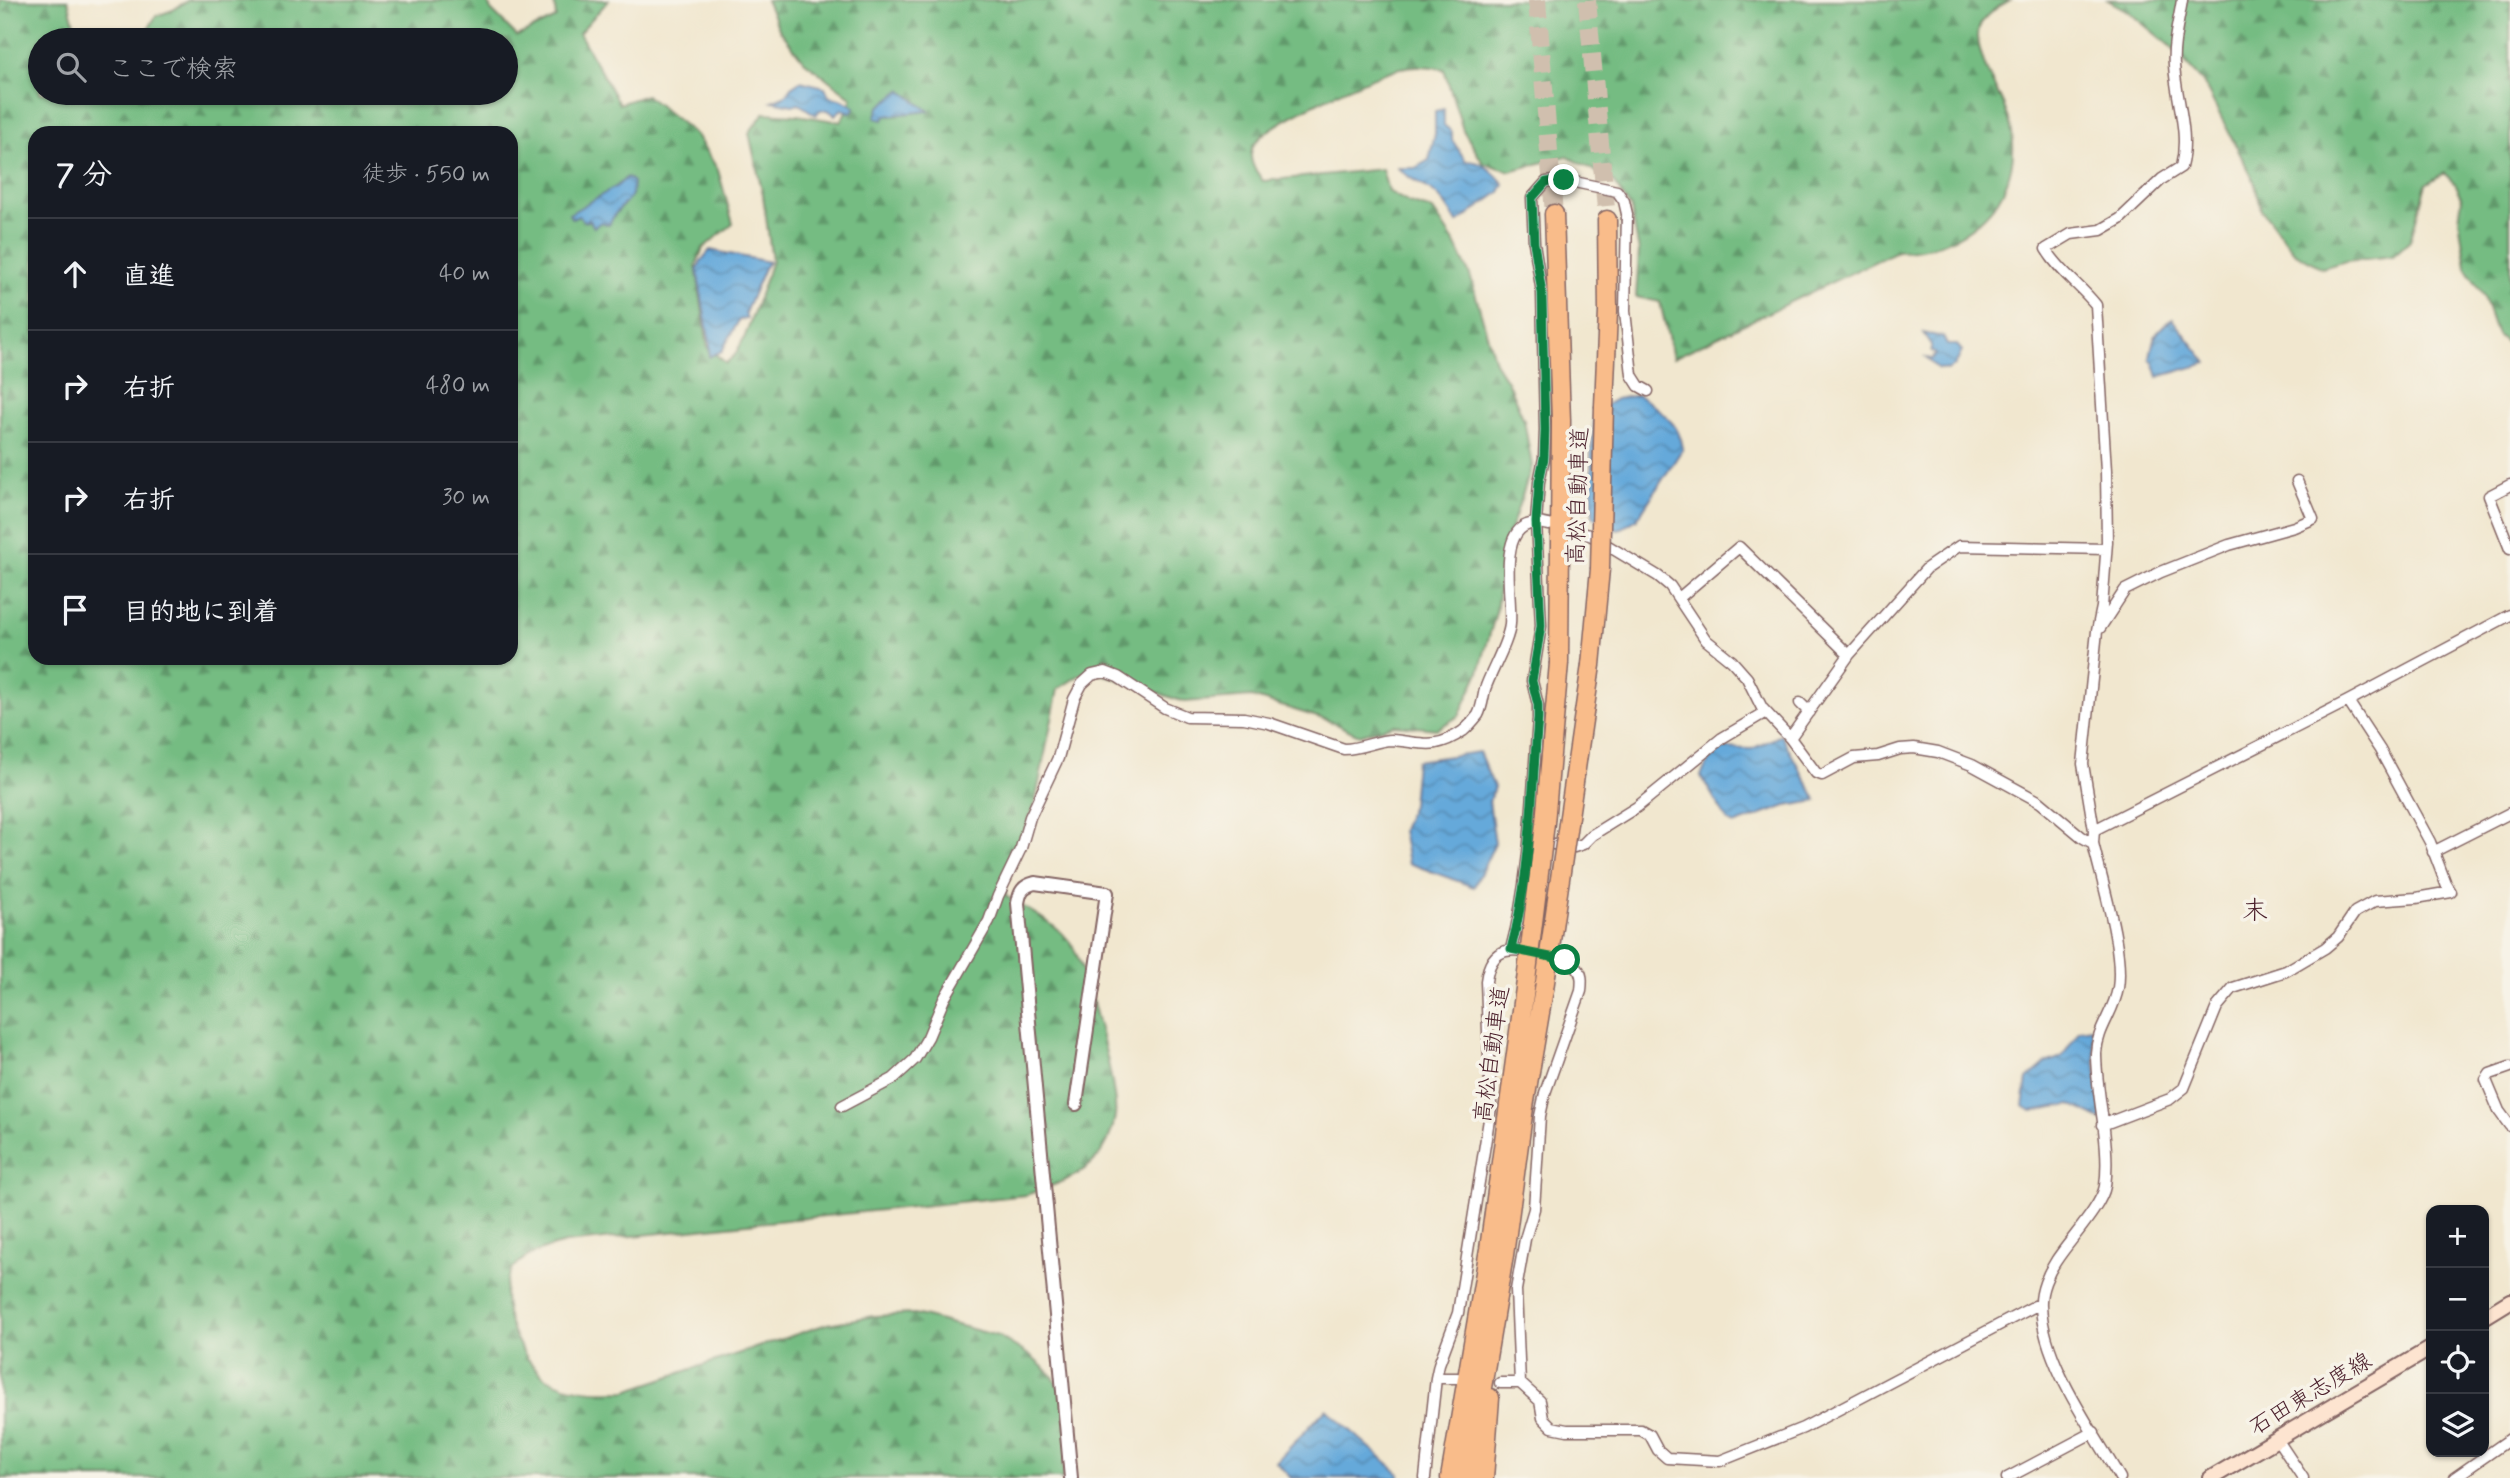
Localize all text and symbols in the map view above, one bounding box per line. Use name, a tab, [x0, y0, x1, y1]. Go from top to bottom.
search box	[28, 28, 518, 105]
icon: search	[52, 48, 90, 86]
text: ここで検索	[108, 53, 238, 87]
text: 7 分	[56, 156, 112, 195]
text: 徒歩 · 550 m	[362, 160, 490, 190]
route end	[1548, 164, 1579, 195]
icon: ahead	[56, 255, 94, 293]
text: 40 m	[439, 259, 490, 289]
text: 直進	[123, 260, 175, 294]
icon: right	[56, 367, 94, 405]
text: 480 m	[426, 371, 490, 401]
text: 右折	[123, 372, 175, 406]
street label: 高松自動車道	[1562, 427, 1596, 566]
icon: right	[56, 479, 94, 517]
text: 30 m	[442, 483, 490, 513]
text: 右折	[123, 484, 175, 518]
icon: arrive	[56, 591, 94, 629]
text: 目的地に到着	[123, 596, 279, 630]
district label: 末	[2242, 895, 2268, 929]
route start	[1549, 944, 1580, 975]
street label: 高松自動車道	[1469, 984, 1517, 1125]
map controls	[2426, 1205, 2489, 1457]
button: +	[2426, 1205, 2489, 1268]
button: −	[2426, 1268, 2489, 1331]
button: locate	[2426, 1331, 2489, 1394]
street label: 石田東志度線	[2244, 1346, 2378, 1443]
button: layers	[2426, 1394, 2489, 1457]

